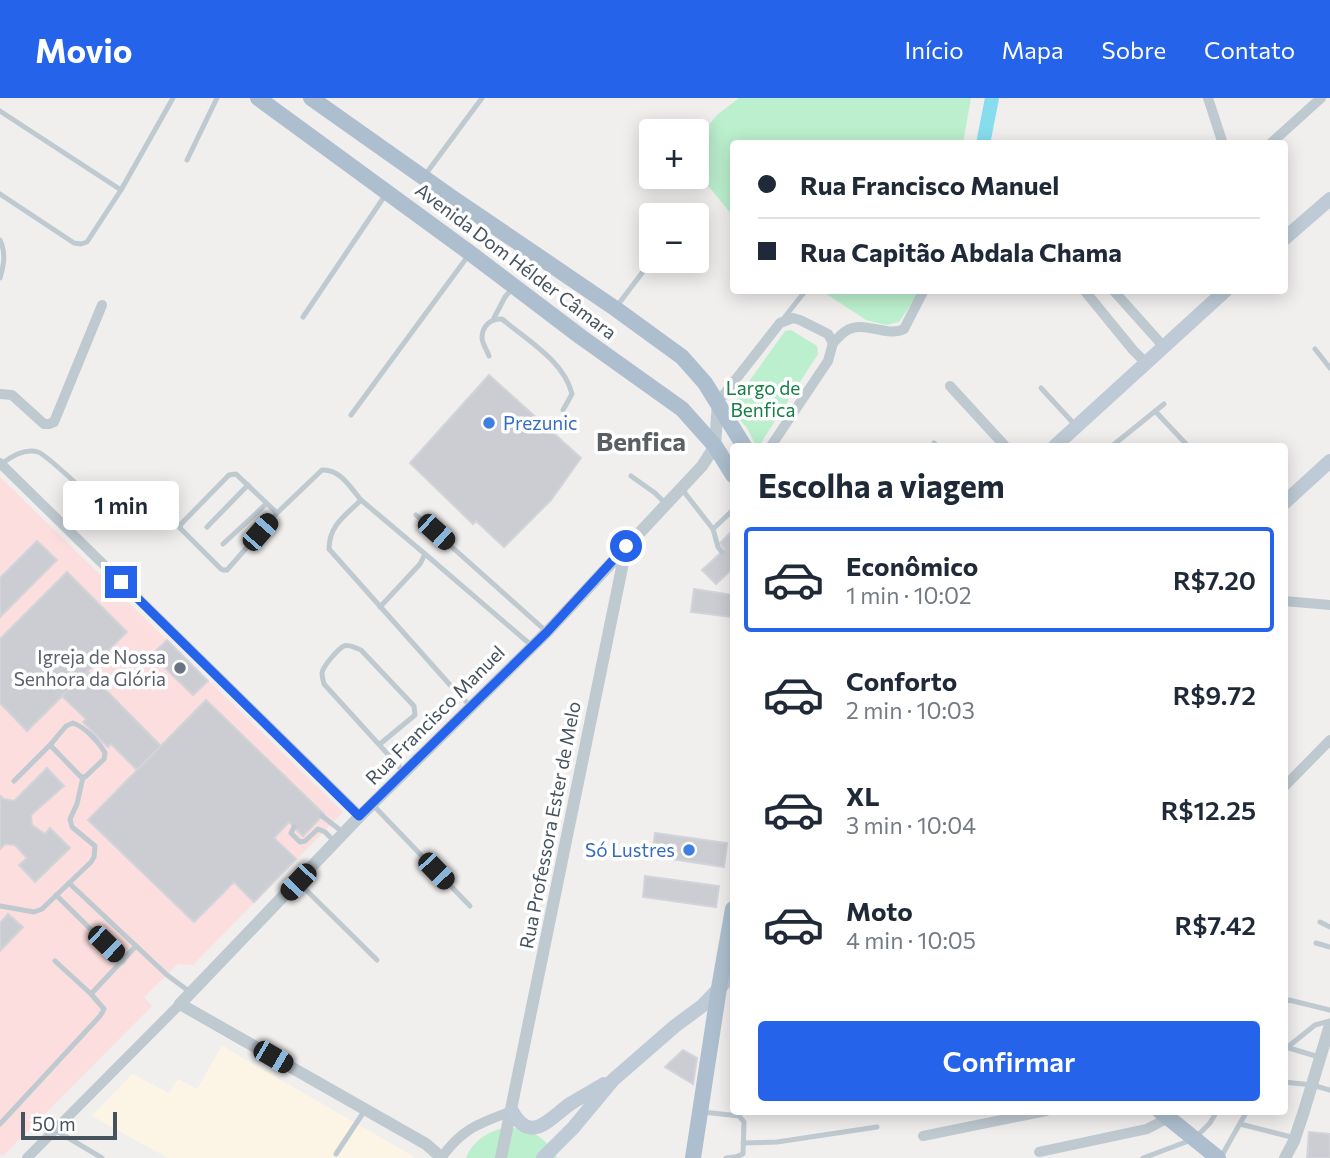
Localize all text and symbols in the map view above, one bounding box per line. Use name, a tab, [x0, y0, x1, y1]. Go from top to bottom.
text: Movio	[35, 29, 132, 70]
text: Início	[905, 35, 964, 64]
text: Mapa	[1002, 35, 1064, 64]
text: Sobre	[1102, 35, 1166, 64]
text: Contato	[1204, 35, 1295, 64]
map controls	[639, 119, 709, 273]
button: +	[639, 119, 709, 189]
text: Rua Francisco Manuel	[800, 169, 1059, 200]
street label: Avenida Dom Hélder Câmara	[411, 177, 621, 344]
button: −	[639, 203, 709, 273]
text: Rua Capitão Abdala Chama	[800, 236, 1122, 267]
park label: Largo de Benfica	[726, 376, 800, 421]
place label: Prezunic	[503, 411, 577, 434]
marker: Prezunic	[481, 415, 497, 431]
district label: Benfica	[596, 425, 686, 456]
text: Escolha a viagem	[758, 465, 1005, 505]
callout: 1 min	[63, 480, 179, 530]
text: 1 min	[94, 491, 148, 519]
car	[239, 509, 282, 555]
car	[414, 510, 459, 554]
route start	[610, 530, 642, 562]
icon: car	[762, 548, 825, 611]
text: Econômico	[846, 550, 978, 581]
text: R$7.20	[1173, 564, 1256, 595]
route end	[105, 566, 137, 598]
text: 1 min · 10:02	[846, 581, 972, 609]
street label: Rua Francisco Manuel	[360, 640, 509, 789]
place label: Igreja de Nossa Senhora da Glória	[14, 645, 166, 690]
marker: Igreja de Nossa Senhora da Glória	[172, 660, 188, 676]
icon: car	[762, 663, 825, 726]
text: Conforto	[846, 665, 957, 696]
text: R$9.72	[1173, 679, 1256, 710]
text: 2 min · 10:03	[846, 696, 975, 724]
street label: Rua Professora Ester de Melo	[514, 699, 585, 951]
icon: car	[762, 778, 825, 841]
text: XL	[846, 780, 880, 811]
text: R$12.25	[1161, 794, 1256, 825]
text: 3 min · 10:04	[846, 811, 976, 839]
place label: Só Lustres	[585, 838, 675, 861]
marker: Só Lustres	[681, 842, 697, 858]
car	[414, 849, 459, 893]
car	[276, 859, 321, 905]
icon: car	[762, 893, 825, 956]
text: Moto	[846, 895, 913, 926]
text: R$7.42	[1175, 909, 1256, 940]
car	[84, 922, 129, 966]
text: 4 min · 10:05	[846, 926, 976, 954]
button: Confirmar	[758, 1021, 1260, 1101]
car	[250, 1037, 297, 1077]
scale bar	[21, 1109, 117, 1141]
text: 50 m	[32, 1112, 76, 1135]

